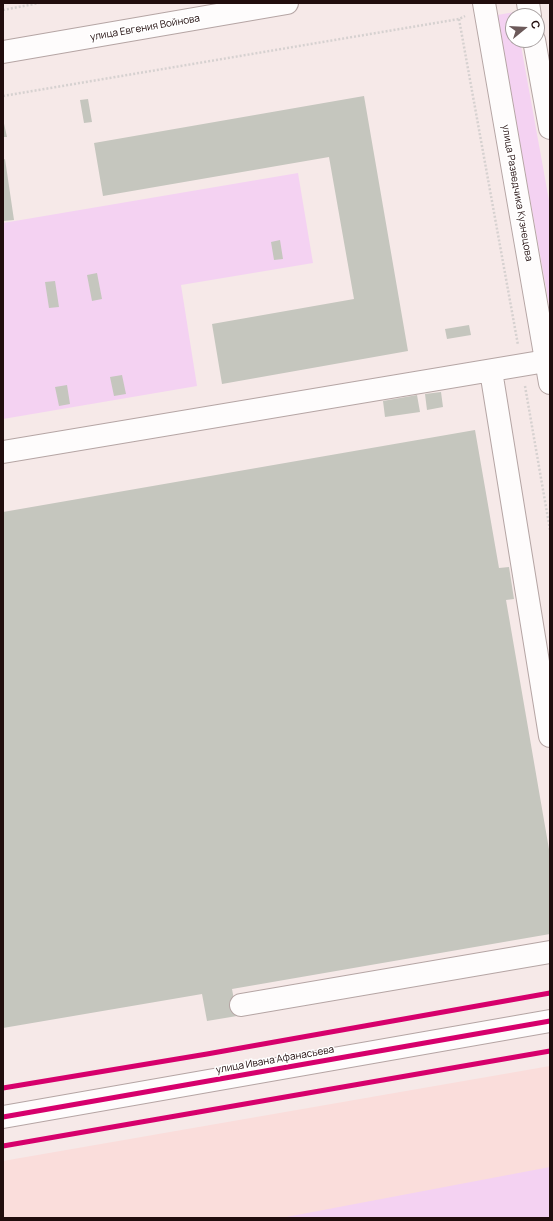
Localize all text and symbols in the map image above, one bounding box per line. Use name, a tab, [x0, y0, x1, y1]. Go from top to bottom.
north arrow	[505, 8, 545, 48]
street label: улица Евгения Войнова	[89, 12, 201, 44]
text: С	[528, 18, 544, 31]
street label: улица Разведчика Кузнецова	[499, 124, 535, 262]
street label: улица Ивана Афанасьева	[215, 1044, 335, 1076]

